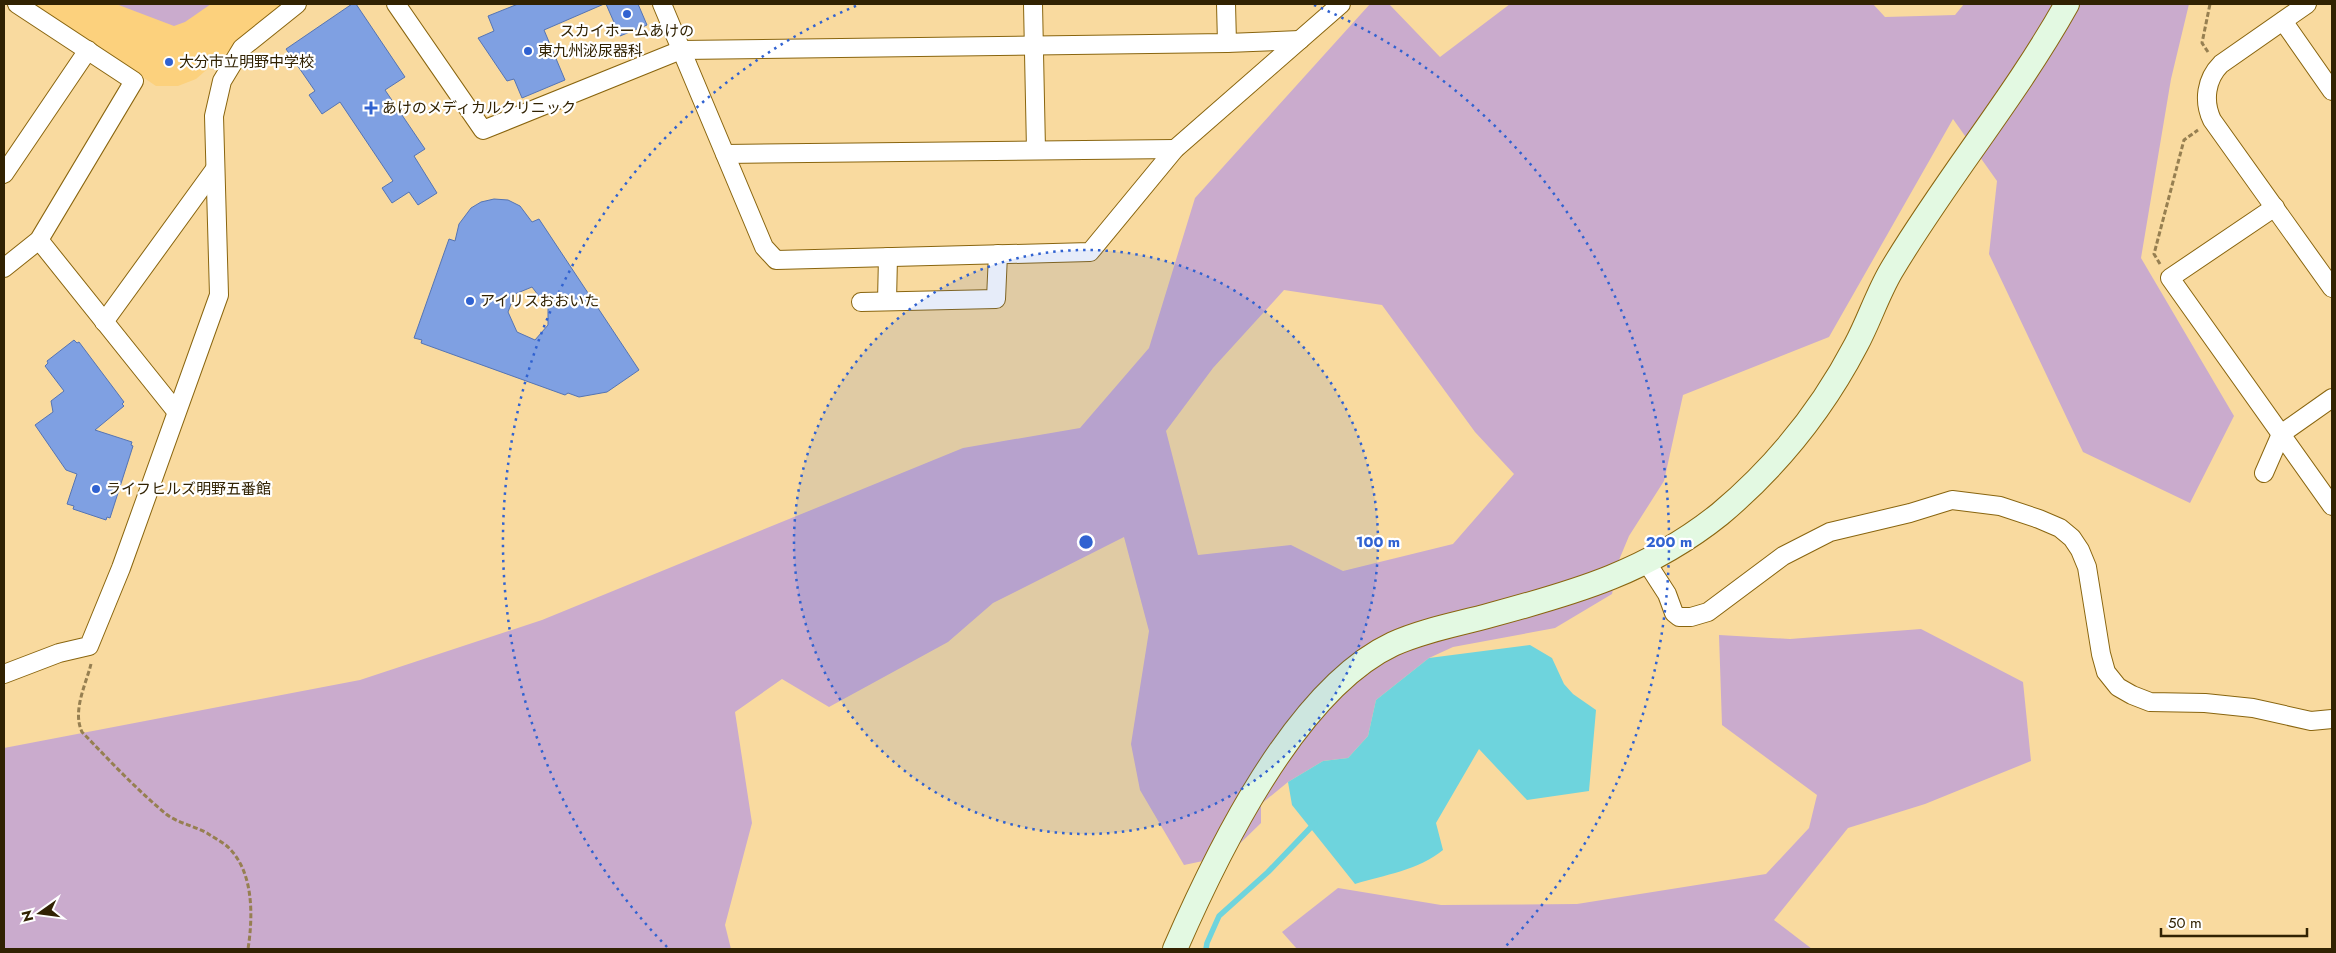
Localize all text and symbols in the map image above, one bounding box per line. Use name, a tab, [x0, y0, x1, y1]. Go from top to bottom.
marker: スカイホームあけの	[621, 8, 633, 20]
place label: スカイホームあけの	[560, 20, 694, 42]
place label: 東九州泌尿器科	[538, 40, 643, 62]
marker: 東九州泌尿器科	[522, 45, 534, 57]
place label: 大分市立明野中学校	[179, 51, 314, 73]
marker: 大分市立明野中学校	[163, 56, 175, 68]
place label: あけのメディカルクリニック	[382, 97, 576, 119]
marker: あけのメディカルクリニック	[364, 101, 378, 115]
place label: アイリスおおいた	[480, 290, 599, 312]
marker: アイリスおおいた	[464, 295, 476, 307]
place label: ライフヒルズ明野五番館	[106, 478, 271, 500]
marker: ライフヒルズ明野五番館	[90, 483, 102, 495]
text: 100 m	[1356, 531, 1400, 553]
text: 200 m	[1646, 531, 1692, 553]
centre of rings	[1077, 533, 1095, 551]
north arrow	[15, 888, 65, 938]
scale bar	[2161, 906, 2307, 938]
text: N	[16, 908, 38, 924]
text: 50 m	[2168, 912, 2202, 934]

